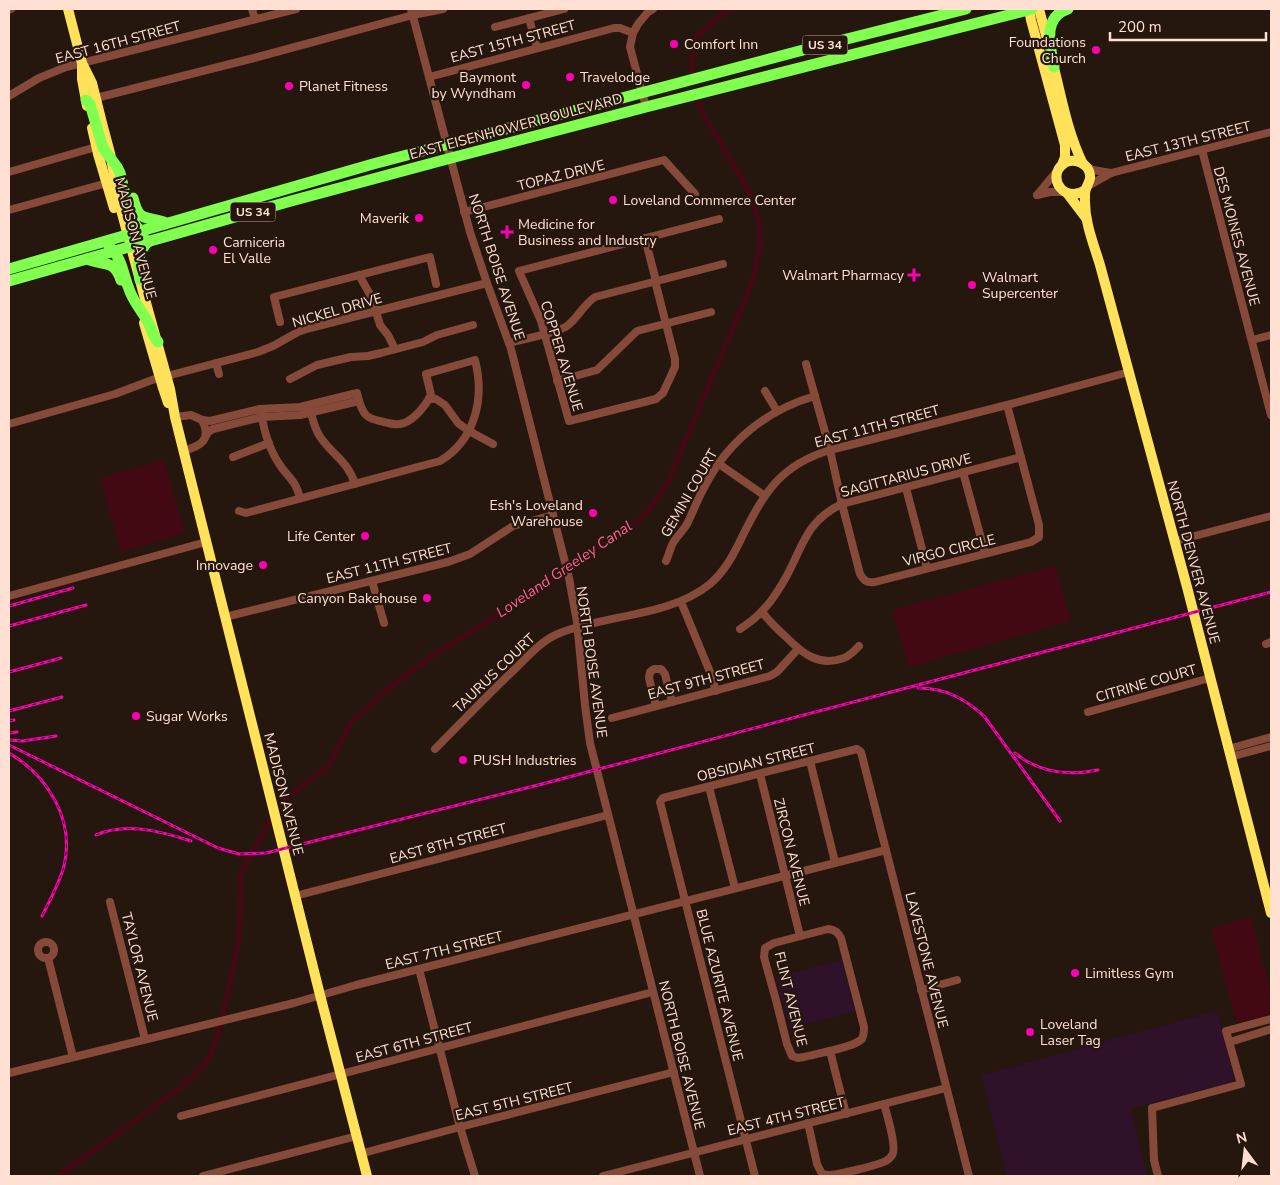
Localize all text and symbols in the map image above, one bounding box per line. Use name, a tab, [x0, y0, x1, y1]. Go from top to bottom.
scale bar	[1110, 10, 1266, 42]
street label: EAST 15TH STREET	[448, 15, 578, 67]
street label: EAST 16TH STREET	[53, 16, 183, 68]
text: 200 m	[1118, 17, 1162, 37]
place label: Foundations Church	[1009, 33, 1086, 68]
place label: Comfort Inn	[684, 35, 758, 54]
road number: US 34	[802, 36, 848, 54]
marker: Comfort Inn	[668, 38, 680, 50]
marker: Foundations Church	[1090, 44, 1102, 56]
place label: Baymont by Wyndham	[431, 68, 516, 103]
place label: Travelodge	[580, 68, 650, 87]
marker: Travelodge	[564, 71, 576, 83]
place label: Planet Fitness	[299, 77, 388, 96]
marker: Baymont by Wyndham	[520, 79, 532, 91]
marker: Planet Fitness	[283, 80, 295, 92]
street label: EAST EISENHOWER BOULEVARD	[407, 89, 625, 164]
street label: EAST 13TH STREET	[1123, 117, 1253, 166]
street label: TOPAZ DRIVE	[515, 155, 607, 196]
street label: DES MOINES AVENUE	[1209, 164, 1264, 308]
street label: MADISON AVENUE	[110, 175, 161, 301]
street label: NORTH BOISE AVENUE	[464, 191, 529, 343]
place label: Loveland Commerce Center	[623, 191, 796, 210]
marker: Loveland Commerce Center	[607, 194, 619, 206]
road number: US 34	[230, 202, 276, 222]
place label: Maverik	[360, 209, 410, 228]
marker: Maverik	[413, 212, 425, 224]
place label: Medicine for Business and Industry	[518, 215, 657, 250]
marker: Medicine for Business and Industry	[500, 225, 514, 239]
place label: Carniceria El Valle	[223, 233, 285, 268]
marker: Carniceria El Valle	[207, 244, 219, 256]
place label: Walmart Pharmacy	[782, 266, 905, 285]
place label: Walmart Supercenter	[982, 268, 1058, 303]
marker: Walmart Pharmacy	[908, 269, 920, 281]
marker: Walmart Supercenter	[966, 279, 978, 291]
street label: NICKEL DRIVE	[290, 289, 384, 332]
street label: COPPER AVENUE	[536, 299, 587, 414]
street label: EAST 11TH STREET	[812, 400, 942, 452]
street label: GEMINI COURT	[656, 445, 723, 541]
street label: SAGITTARIUS DRIVE	[838, 449, 974, 502]
street label: NORTH DENVER AVENUE	[1163, 478, 1225, 646]
place label: Esh's Loveland Warehouse	[489, 496, 583, 531]
marker: Esh's Loveland Warehouse	[587, 507, 599, 519]
water label: Loveland Greeley Canal	[492, 516, 636, 622]
place label: Life Center	[287, 527, 355, 546]
marker: Life Center	[359, 530, 371, 542]
street label: VIRGO CIRCLE	[900, 530, 997, 571]
street label: EAST 11TH STREET	[324, 539, 454, 588]
place label: Innovage	[196, 556, 253, 575]
marker: Innovage	[257, 559, 269, 571]
street label: NORTH BOISE AVENUE	[571, 585, 612, 739]
place label: Canyon Bakehouse	[297, 589, 417, 608]
marker: Canyon Bakehouse	[421, 592, 433, 604]
street label: TAURUS COURT	[449, 629, 540, 717]
street label: EAST 9TH STREET	[646, 655, 767, 704]
street label: CITRINE COURT	[1093, 660, 1199, 707]
place label: Sugar Works	[146, 707, 228, 726]
marker: Sugar Works	[130, 710, 142, 722]
street label: MADISON AVENUE	[259, 731, 308, 857]
street label: OBSIDIAN STREET	[695, 738, 818, 786]
place label: PUSH Industries	[473, 751, 577, 770]
marker: PUSH Industries	[457, 754, 469, 766]
street label: ZIRCON AVENUE	[769, 796, 814, 908]
street label: EAST 8TH STREET	[388, 819, 509, 868]
street label: LAVESTONE AVENUE	[900, 890, 953, 1030]
street label: BLUE AZURITE AVENUE	[691, 907, 748, 1063]
street label: TAYLOR AVENUE	[117, 910, 162, 1024]
street label: EAST 7TH STREET	[383, 927, 505, 974]
street label: FLINT AVENUE	[770, 950, 811, 1049]
place label: Limitless Gym	[1085, 964, 1174, 983]
marker: Limitless Gym	[1069, 967, 1081, 979]
street label: NORTH BOISE AVENUE	[654, 979, 709, 1132]
place label: Loveland Laser Tag	[1040, 1015, 1101, 1050]
street label: EAST 6TH STREET	[354, 1018, 475, 1067]
marker: Loveland Laser Tag	[1024, 1026, 1036, 1038]
street label: EAST 5TH STREET	[453, 1078, 575, 1125]
street label: EAST 4TH STREET	[725, 1093, 847, 1140]
north arrow	[1220, 1125, 1270, 1175]
text: N	[1234, 1127, 1249, 1148]

